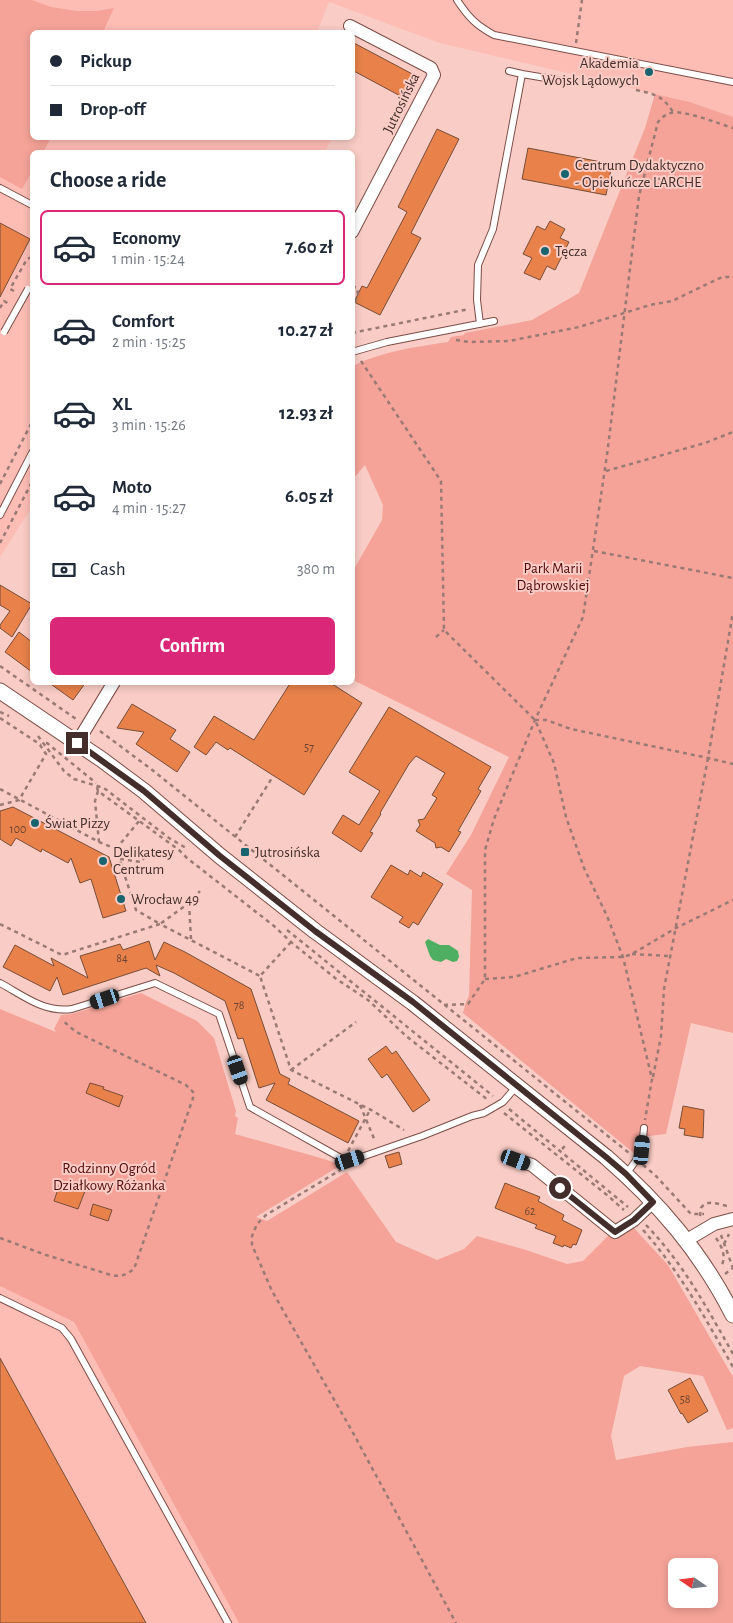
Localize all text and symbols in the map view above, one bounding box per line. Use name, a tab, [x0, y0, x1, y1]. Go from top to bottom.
text: Pickup	[80, 52, 132, 71]
place label: Akademia Wojsk Lądowych	[542, 56, 639, 88]
marker: Akademia Wojsk Lądowych	[643, 66, 655, 78]
street label: Jutrosińska	[380, 71, 422, 136]
text: Drop-off	[80, 100, 145, 119]
place label: Centrum Dydaktyczno - Opiekuńcze L'ARCHE	[575, 158, 704, 190]
marker: Centrum Dydaktyczno - Opiekuńcze L'ARCHE	[559, 168, 571, 180]
text: Choose a ride	[50, 169, 166, 191]
icon: car	[52, 225, 97, 270]
text: Economy	[112, 229, 181, 248]
text: 7.60 zł	[285, 238, 333, 257]
place label: Tęcza	[555, 244, 587, 259]
marker: Tęcza	[539, 245, 551, 257]
text: 1 min · 15:24	[112, 251, 185, 267]
icon: car	[52, 308, 97, 353]
text: Comfort	[112, 312, 174, 331]
text: 10.27 zł	[278, 321, 333, 340]
text: 2 min · 15:25	[112, 334, 186, 350]
icon: car	[52, 391, 97, 436]
text: XL	[112, 395, 132, 414]
text: 12.93 zł	[279, 404, 333, 423]
text: 3 min · 15:26	[112, 417, 186, 433]
icon: car	[52, 474, 97, 519]
text: Moto	[112, 478, 152, 497]
text: 6.05 zł	[285, 487, 333, 506]
text: 4 min · 15:27	[112, 500, 186, 516]
icon: cash	[50, 556, 78, 584]
text: Cash	[90, 560, 126, 579]
text: 380 m	[297, 561, 335, 577]
park label: Park Marii Dąbrowskiej	[516, 561, 590, 593]
button: Confirm	[50, 617, 335, 675]
route end	[66, 732, 88, 754]
house number: 57	[304, 741, 314, 753]
place label: Świat Pizzy	[45, 814, 111, 831]
marker: Świat Pizzy	[29, 817, 41, 829]
house number: 100	[10, 823, 26, 835]
place label: Delikatesy Centrum	[113, 845, 174, 877]
place label: Jutrosińska	[255, 845, 320, 860]
marker: Jutrosińska	[239, 846, 251, 858]
marker: Delikatesy Centrum	[97, 855, 109, 867]
place label: Wrocław 49	[131, 892, 199, 907]
marker: Wrocław 49	[115, 893, 127, 905]
house number: 84	[116, 952, 128, 964]
car	[88, 987, 121, 1011]
house number: 78	[234, 999, 245, 1011]
car	[226, 1053, 249, 1087]
car	[633, 1134, 650, 1166]
car	[333, 1148, 366, 1172]
car	[499, 1148, 532, 1172]
park label: Rodzinny Ogród Działkowy Różanka	[53, 1161, 165, 1193]
route start	[549, 1177, 571, 1199]
house number: 62	[524, 1205, 536, 1217]
house number: 58	[680, 1393, 691, 1405]
north arrow	[668, 1558, 718, 1608]
map controls	[668, 1558, 718, 1608]

